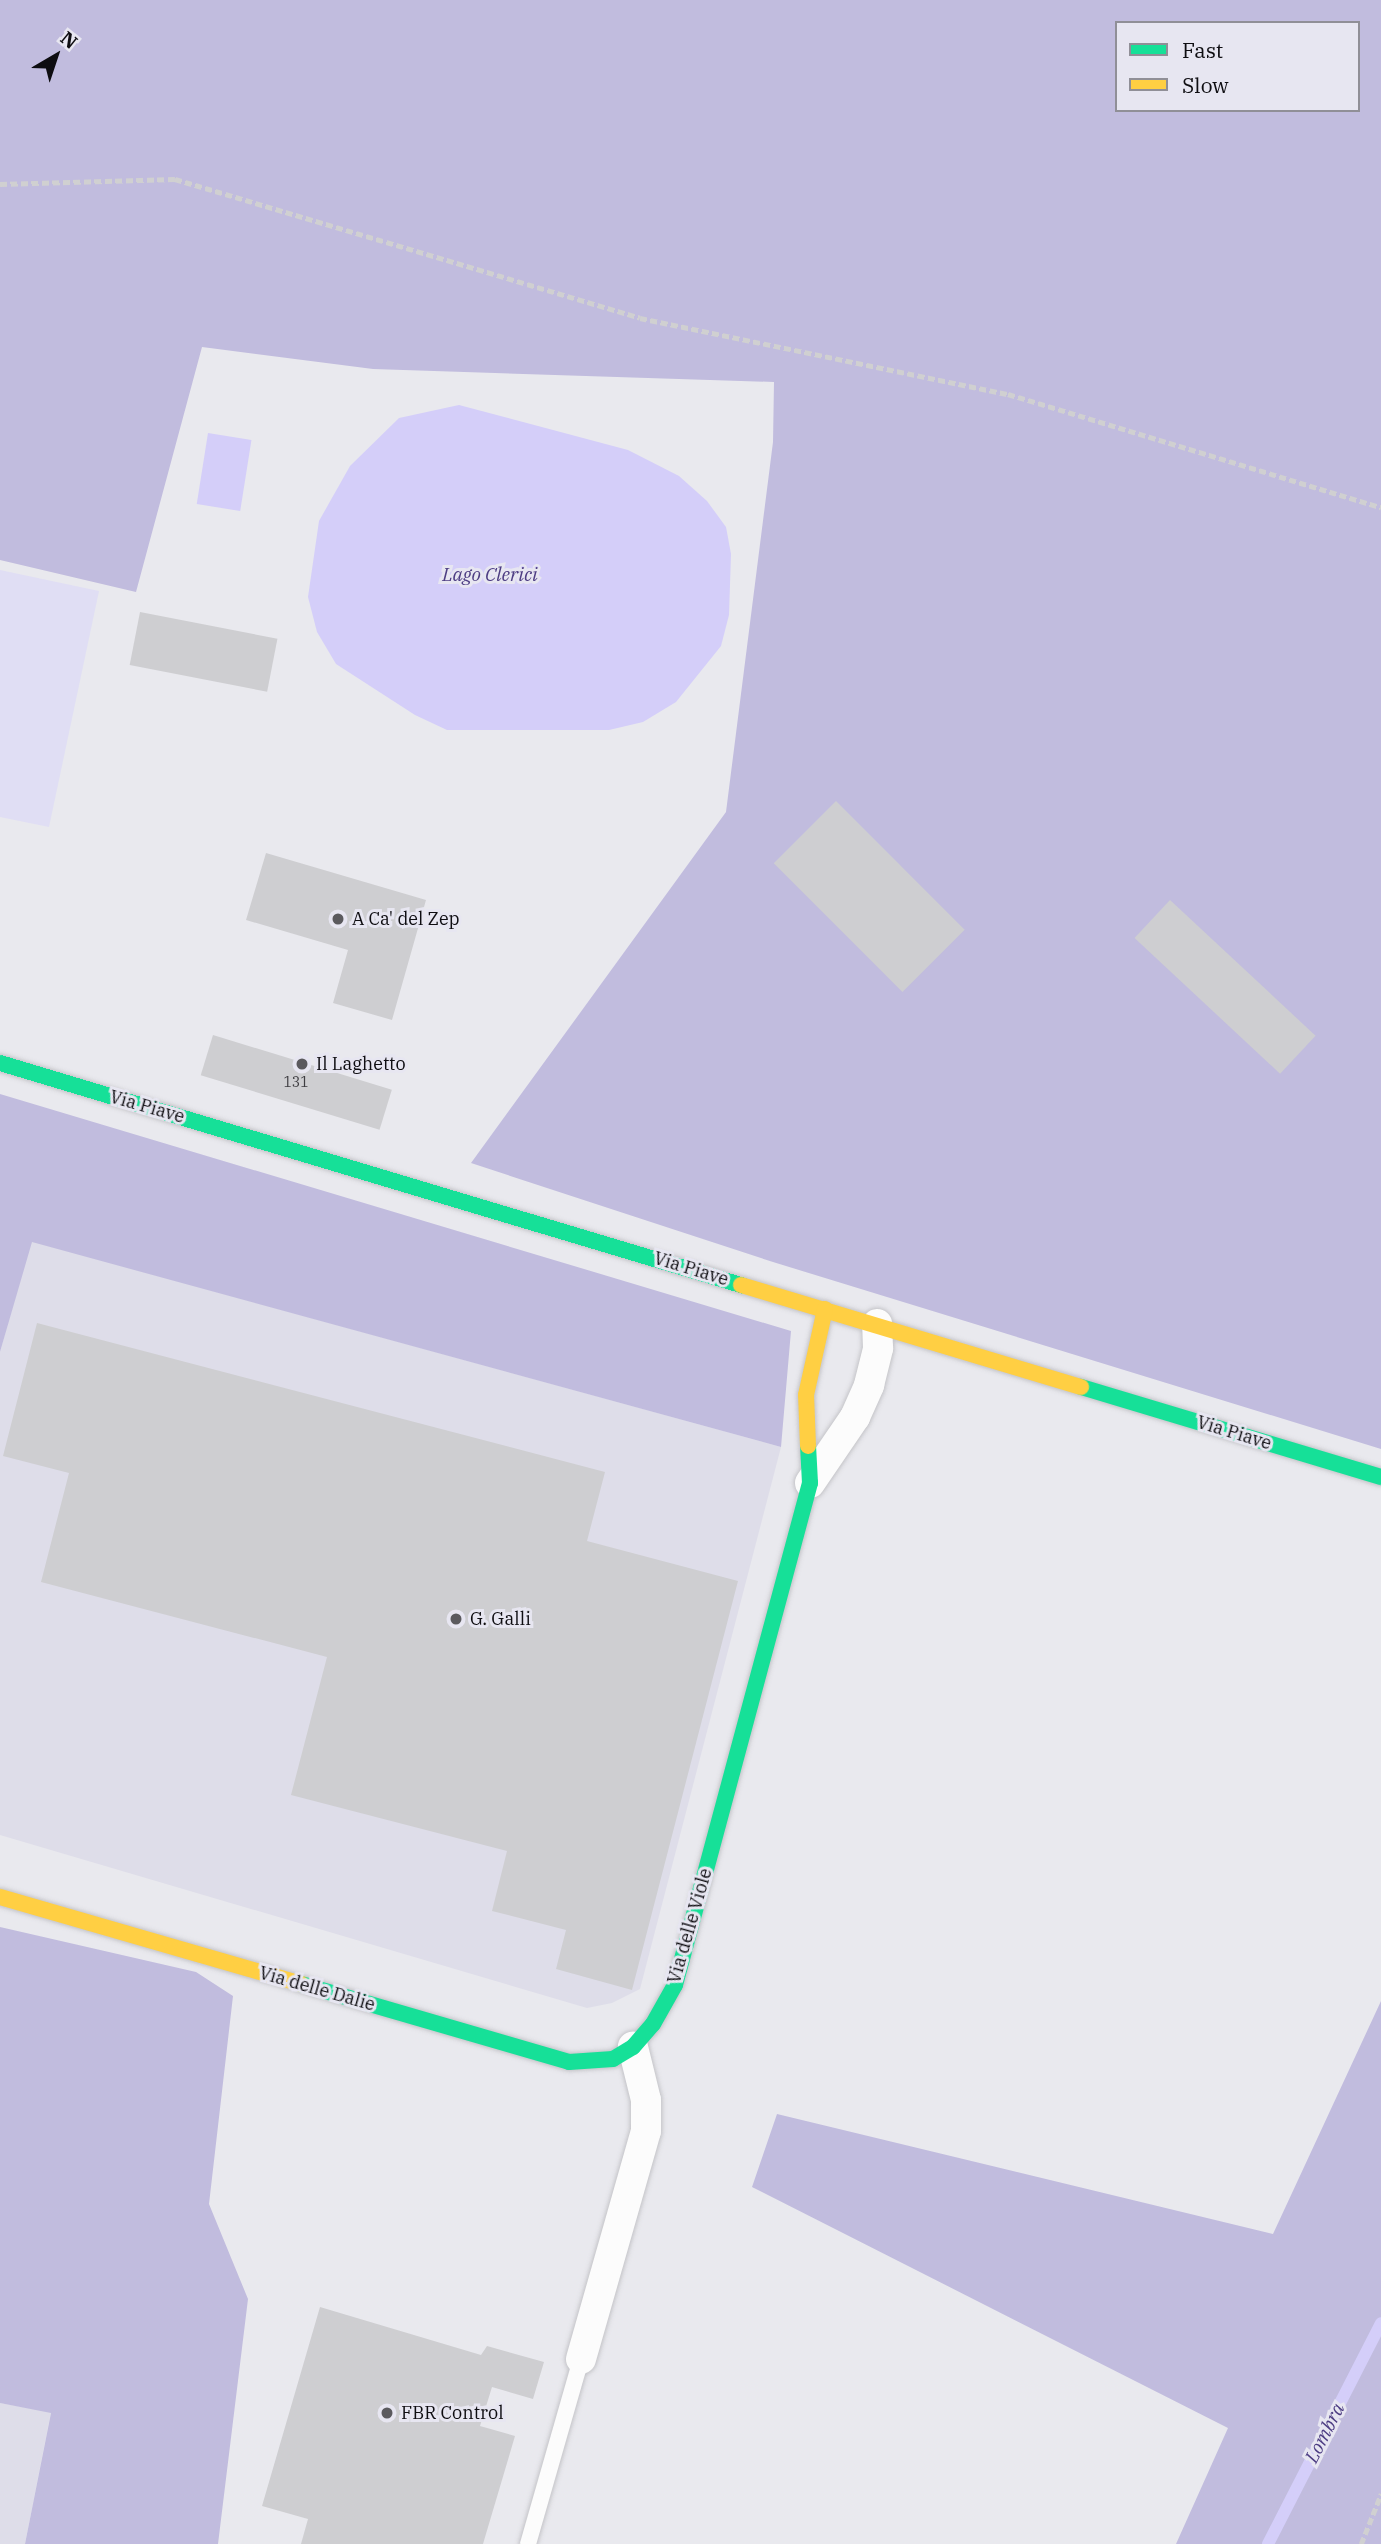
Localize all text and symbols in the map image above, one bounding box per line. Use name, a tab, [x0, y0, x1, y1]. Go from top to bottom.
north arrow	[21, 21, 91, 91]
legend	[1115, 21, 1360, 112]
text: N	[56, 26, 83, 54]
text: Fast	[1182, 36, 1223, 64]
text: Slow	[1182, 71, 1229, 99]
water label: Lago Clerici	[442, 564, 538, 586]
place label: A Ca' del Zep	[352, 908, 460, 930]
marker: A Ca' del Zep	[330, 911, 346, 927]
place label: Il Laghetto	[316, 1053, 406, 1075]
marker: Il Laghetto	[294, 1056, 310, 1072]
house number: 131	[283, 1074, 309, 1090]
street label: Via Piave	[107, 1086, 187, 1128]
street label: Via Piave	[651, 1247, 731, 1291]
street label: Via Piave	[1194, 1411, 1274, 1455]
place label: G. Galli	[470, 1608, 531, 1630]
marker: G. Galli	[448, 1611, 464, 1627]
street label: Via delle Viole	[663, 1866, 717, 1986]
street label: Via delle Dalie	[256, 1962, 378, 2016]
water label: Lombra	[1300, 2399, 1350, 2467]
place label: FBR Control	[401, 2402, 504, 2424]
marker: FBR Control	[379, 2405, 395, 2421]

